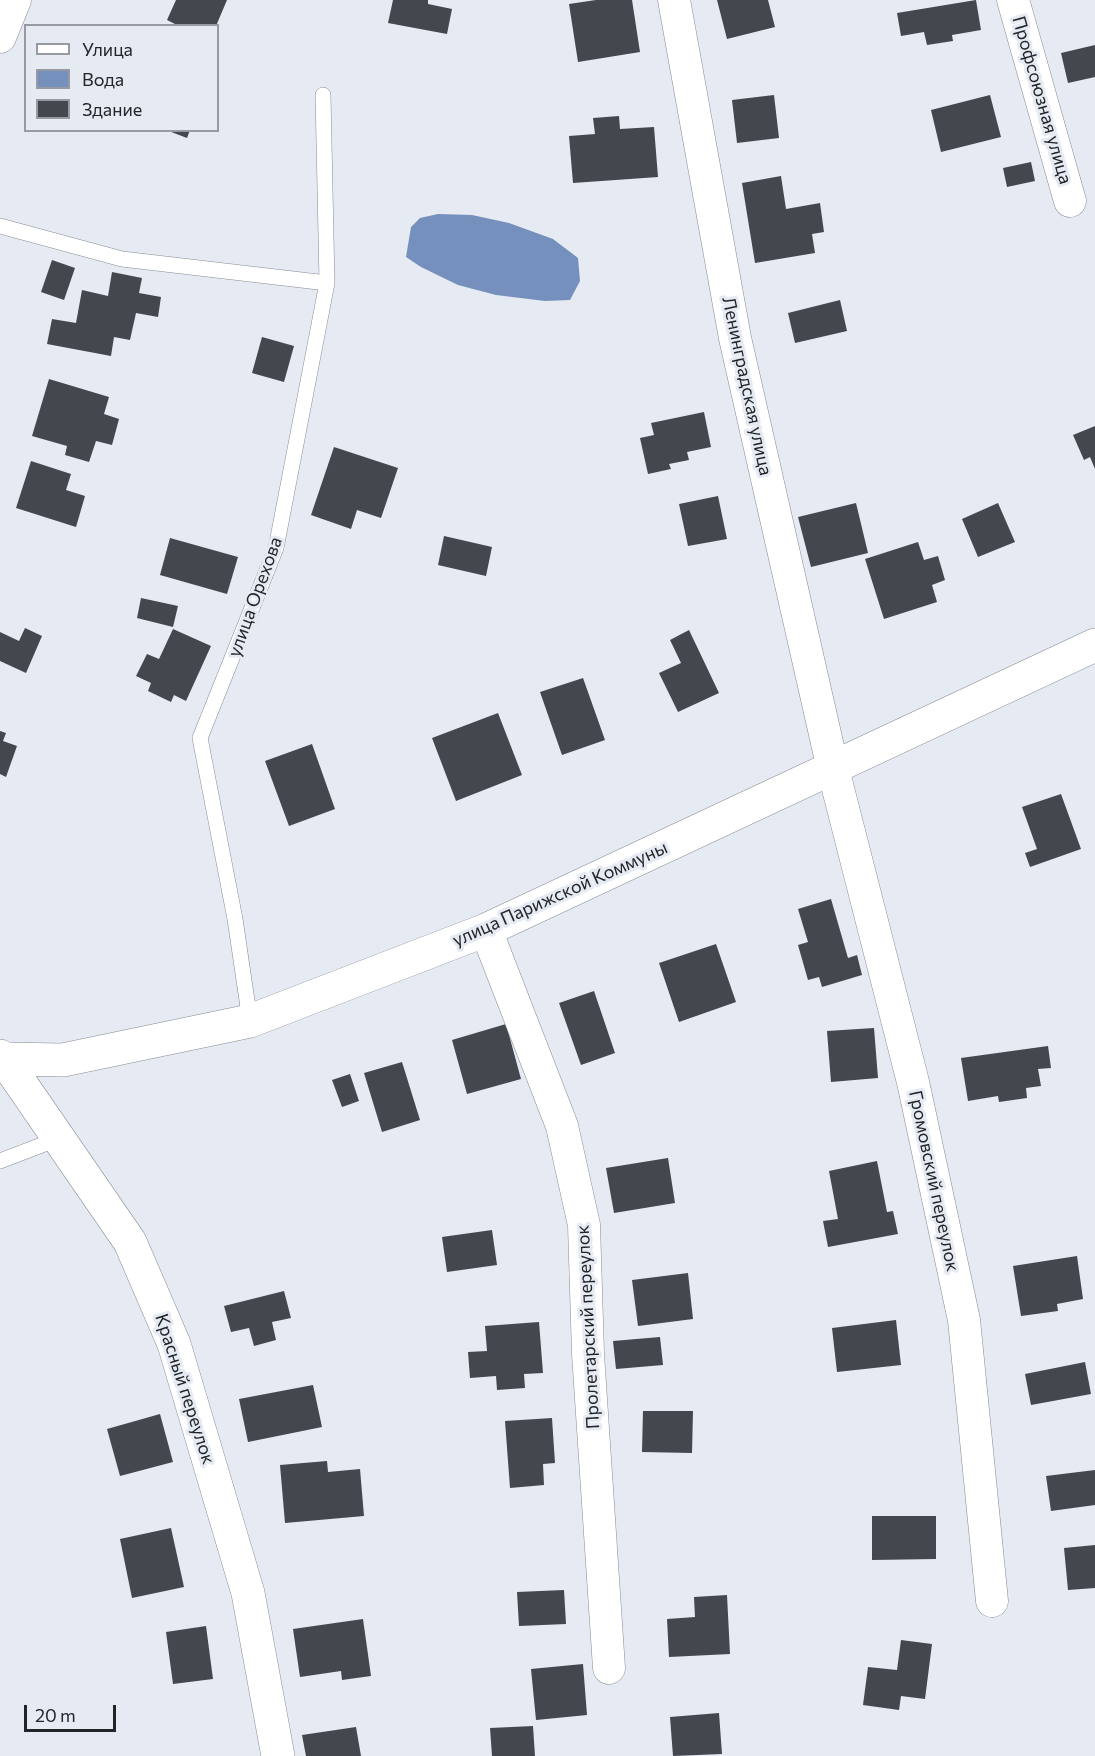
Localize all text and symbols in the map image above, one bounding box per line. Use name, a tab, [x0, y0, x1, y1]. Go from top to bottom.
street label: Профсоюзная улица	[1008, 14, 1076, 186]
legend	[24, 24, 219, 132]
text: Улица	[82, 38, 133, 60]
text: Вода	[82, 68, 124, 90]
text: Здание	[82, 98, 142, 120]
street label: Ленинградская улица	[718, 295, 776, 477]
street label: улица Орехова	[223, 534, 287, 660]
street label: улица Парижской Коммуны	[449, 837, 671, 951]
street label: Громовский переулок	[904, 1088, 964, 1274]
street label: Пролетарский переулок	[572, 1224, 604, 1430]
street label: Красный переулок	[150, 1311, 220, 1467]
scale bar	[27, 1693, 118, 1731]
text: 20 m	[35, 1704, 76, 1726]

